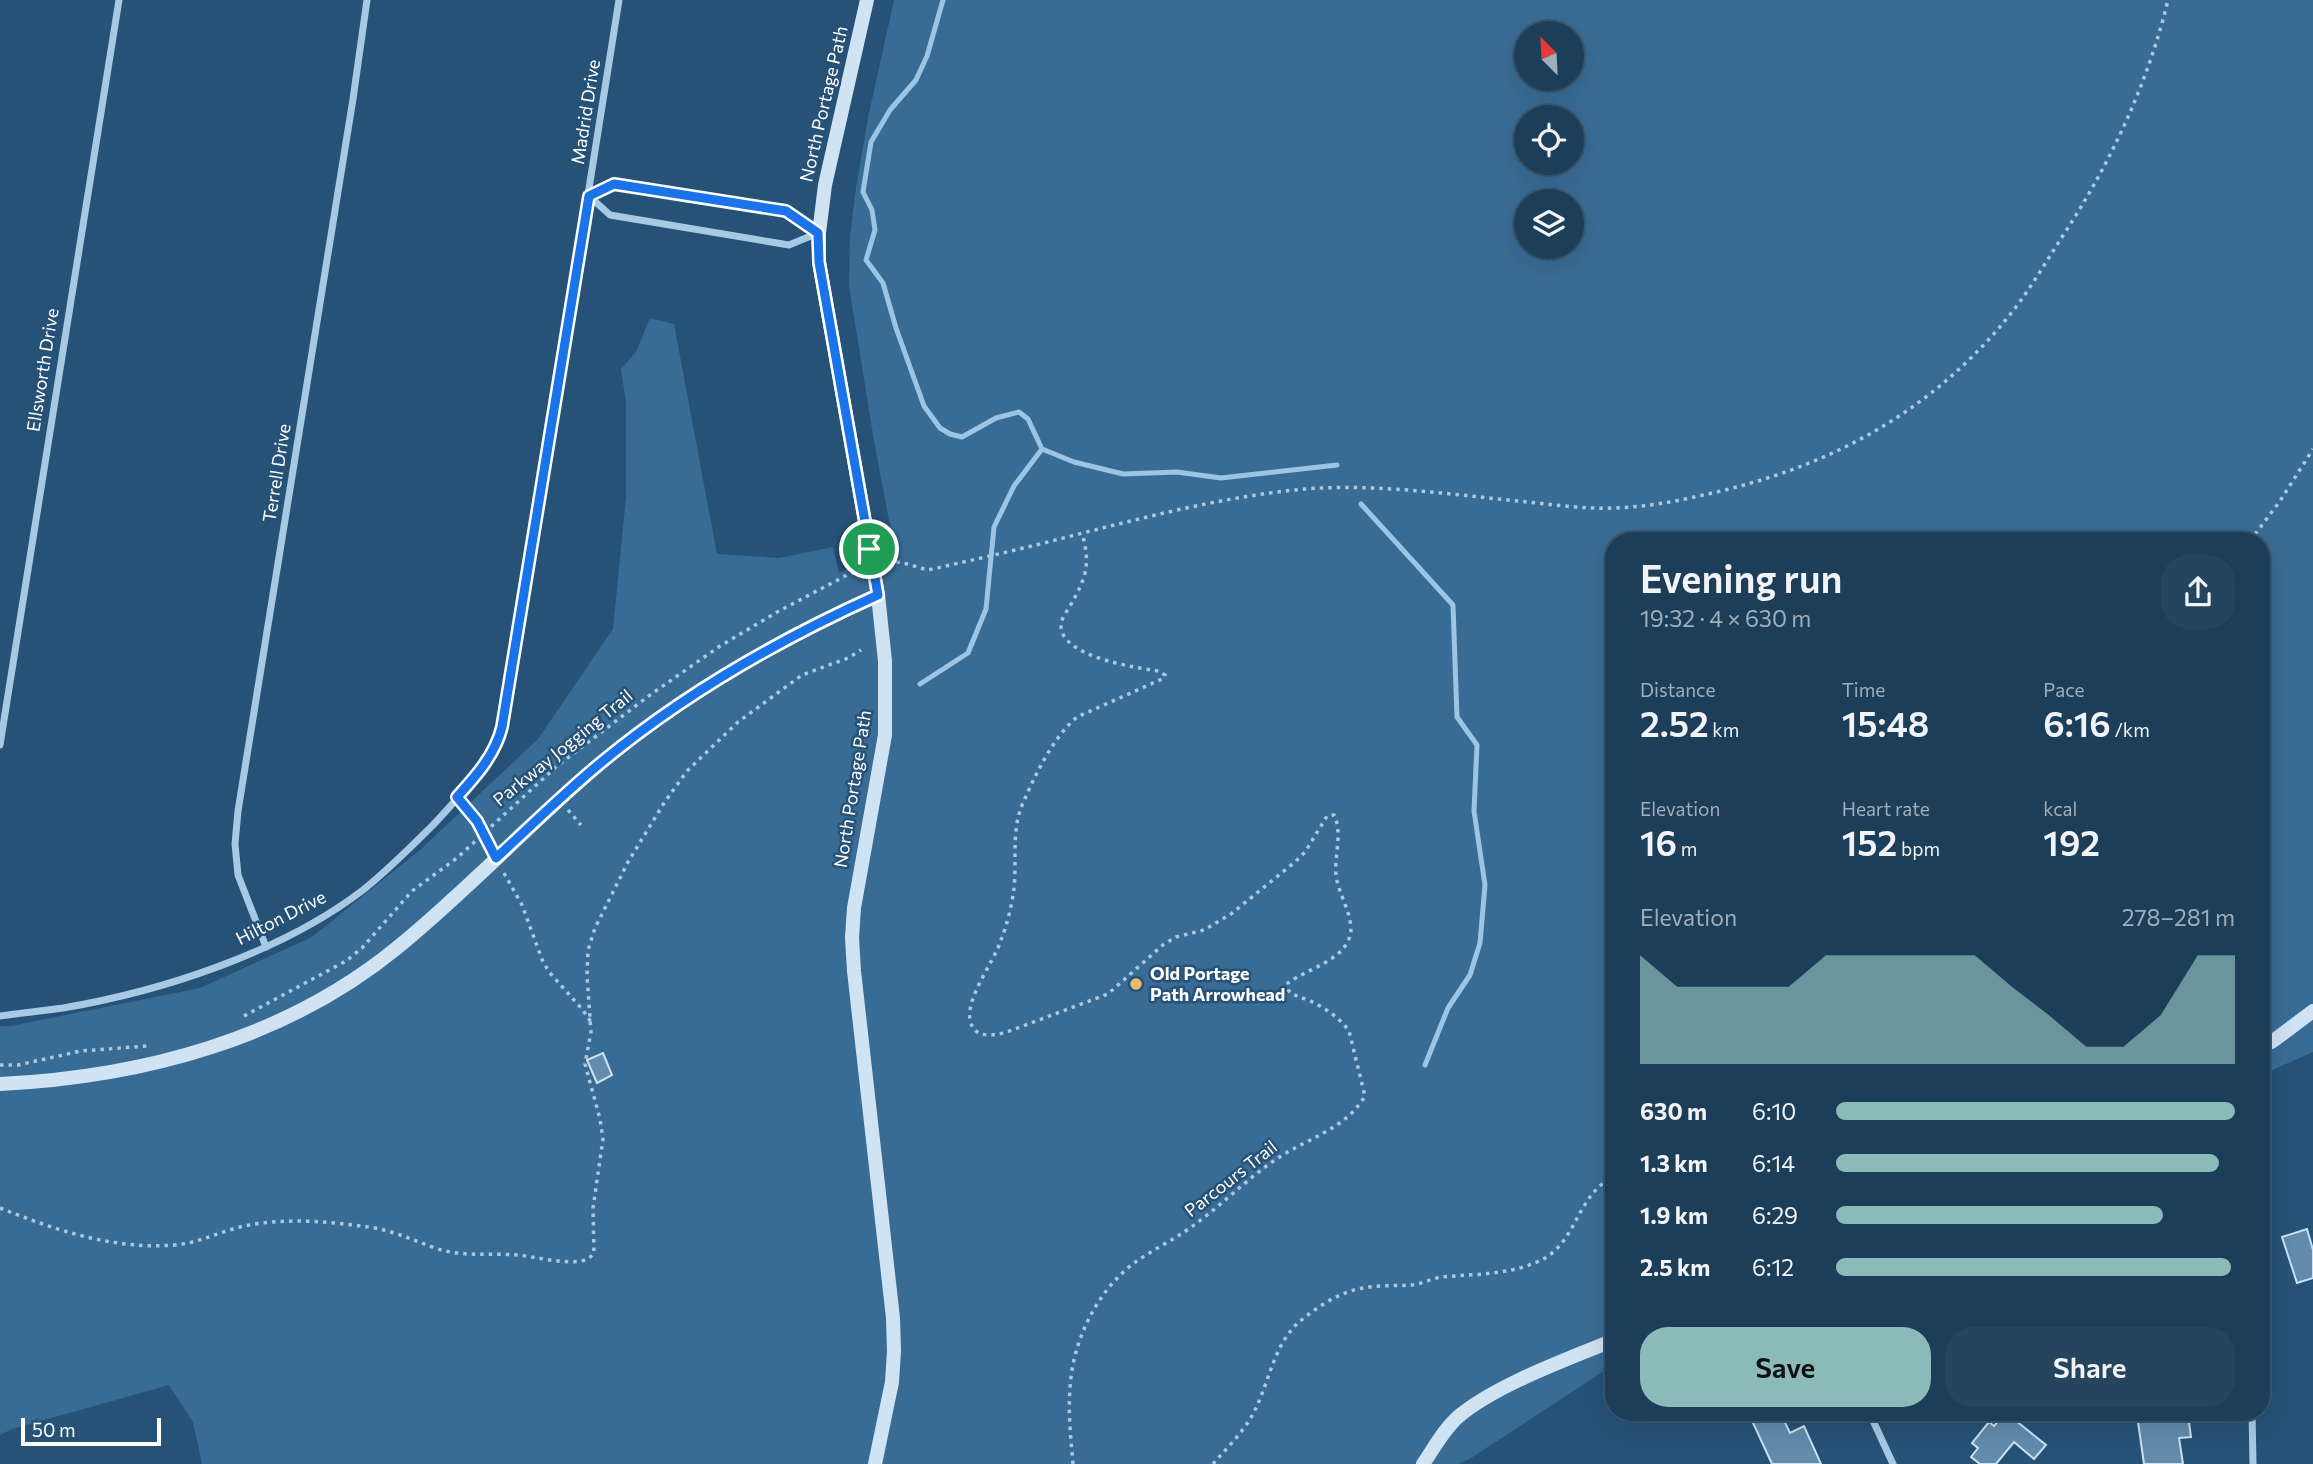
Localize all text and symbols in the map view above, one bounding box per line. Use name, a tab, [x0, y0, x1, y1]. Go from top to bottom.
north arrow	[1514, 21, 1584, 91]
map controls	[1514, 21, 1584, 259]
street label: North Portage Path	[794, 24, 852, 184]
street label: Madrid Drive	[566, 58, 604, 166]
button: locate	[1514, 105, 1584, 175]
button: layers	[1514, 189, 1584, 259]
street label: Ellsworth Drive	[21, 307, 63, 433]
street label: Terrell Drive	[257, 422, 295, 524]
pin	[839, 519, 899, 579]
icon: arrive	[850, 530, 888, 568]
text: Evening run	[1640, 554, 1843, 601]
button: share	[2161, 555, 2235, 629]
text: 19:32 · 4 × 630 m	[1640, 604, 1811, 632]
text: Distance	[1640, 678, 1716, 701]
text: Time	[1842, 678, 1885, 701]
text: Pace	[2043, 678, 2085, 701]
street label: Parkway Jogging Trail	[488, 684, 637, 810]
text: 2.52	[1640, 701, 1709, 744]
text: 15:48	[1842, 701, 1929, 744]
text: 6:16	[2043, 701, 2111, 744]
street label: North Portage Path	[829, 708, 875, 869]
text: km	[1709, 718, 1739, 741]
text: /km	[2111, 718, 2150, 741]
text: Elevation	[1640, 797, 1720, 820]
text: Heart rate	[1842, 797, 1930, 820]
text: kcal	[2043, 797, 2077, 820]
text: 16	[1640, 820, 1677, 863]
text: 152	[1842, 820, 1897, 863]
text: 192	[2043, 820, 2100, 863]
text: m	[1677, 837, 1697, 860]
text: bpm	[1897, 837, 1940, 860]
street label: Hilton Drive	[232, 885, 329, 949]
text: Elevation	[1640, 903, 1737, 931]
text: 278–281 m	[2122, 903, 2235, 931]
place label: Old Portage Path Arrowhead	[1150, 962, 1285, 1005]
marker: Old Portage Path Arrowhead	[1128, 976, 1144, 992]
text: 630 m	[1640, 1097, 1707, 1125]
text: 6:10	[1752, 1097, 1796, 1125]
street label: Parcours Trail	[1180, 1135, 1281, 1221]
text: 1.3 km	[1640, 1149, 1708, 1177]
text: 6:14	[1752, 1149, 1795, 1177]
text: 1.9 km	[1640, 1201, 1708, 1229]
text: 6:29	[1752, 1201, 1798, 1229]
text: 2.5 km	[1640, 1253, 1710, 1281]
text: 6:12	[1752, 1253, 1794, 1281]
button: Save	[1640, 1327, 1931, 1407]
button: Share	[1945, 1327, 2235, 1407]
scale bar	[21, 1415, 161, 1447]
text: 50 m	[32, 1418, 76, 1441]

